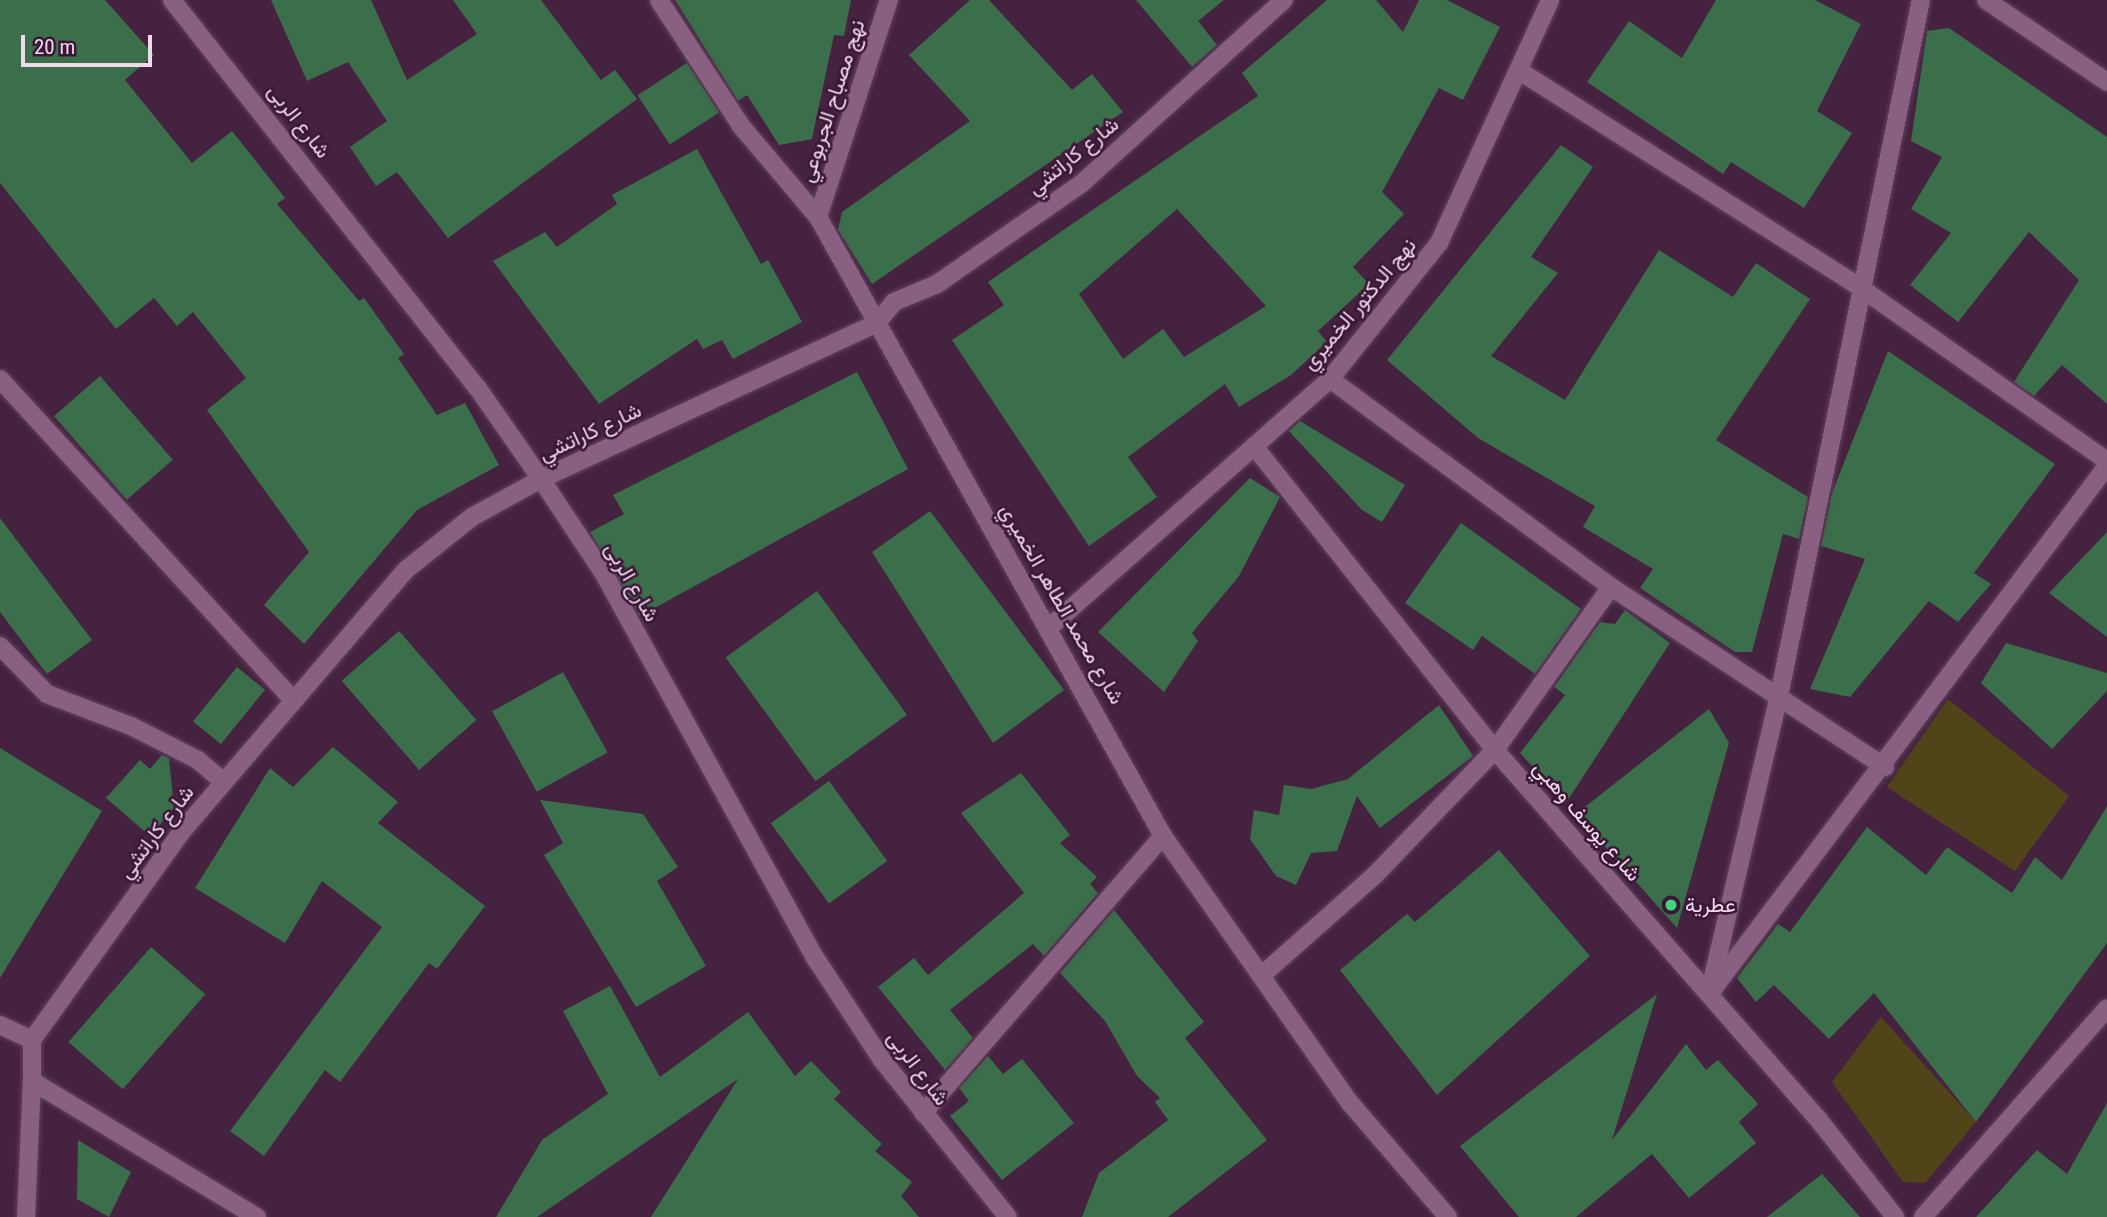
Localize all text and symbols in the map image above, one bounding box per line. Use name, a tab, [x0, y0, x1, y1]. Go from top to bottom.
street label: نهج مصباح الجربوعي	[794, 16, 870, 186]
scale bar	[24, 21, 156, 65]
text: 20 m	[34, 35, 75, 59]
street label: شارع الربى	[262, 79, 336, 163]
street label: شارع كاراتشي	[1022, 112, 1124, 200]
street label: نهج الدكتور الخميري	[1297, 233, 1421, 375]
street label: شارع كاراتشي	[535, 397, 645, 467]
street label: شارع محمد الطاهر الخميري	[994, 499, 1130, 709]
street label: شارع الربى	[599, 538, 665, 626]
street label: شارع يوسف وهبي	[1528, 755, 1646, 887]
street label: شارع كاراتشي	[113, 780, 199, 884]
place label: عطرية	[1685, 892, 1736, 918]
marker: عطرية	[1663, 897, 1679, 913]
street label: شارع الربى	[882, 1026, 954, 1110]

